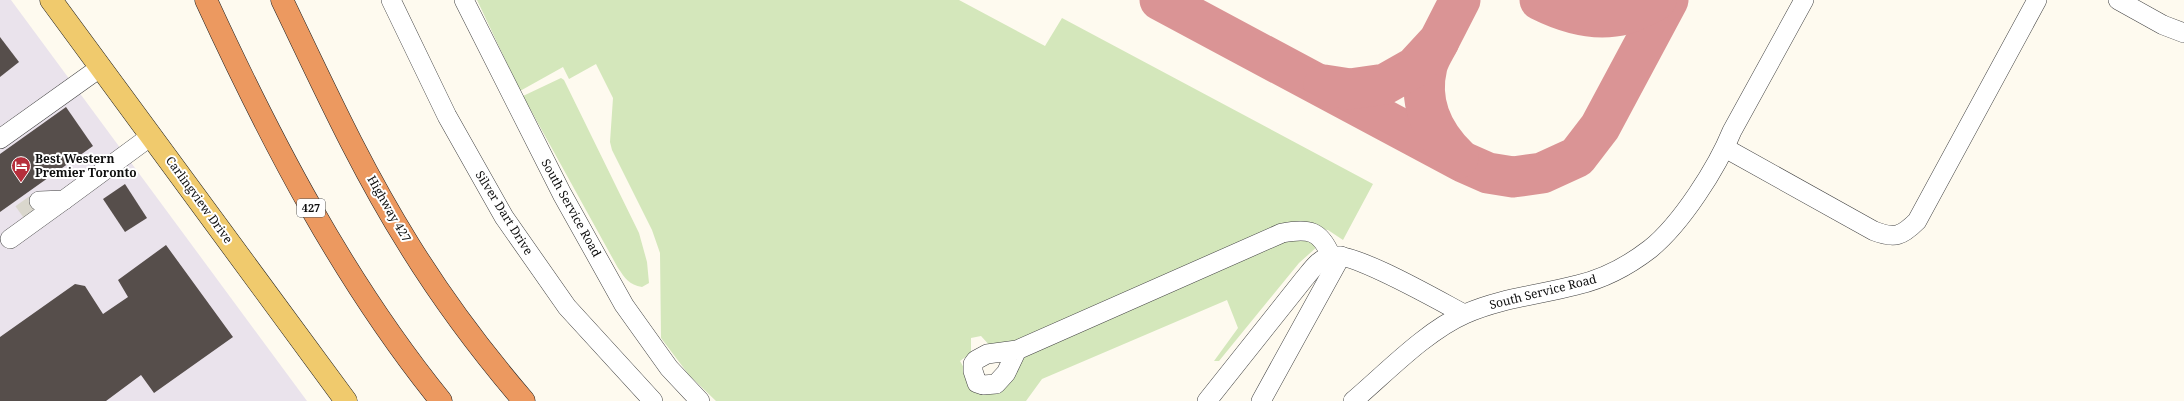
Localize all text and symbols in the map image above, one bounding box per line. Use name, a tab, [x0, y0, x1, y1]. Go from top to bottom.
place label: Best Western Premier Toronto	[35, 150, 137, 181]
street label: Carlingview Drive	[162, 153, 237, 247]
hotel icon: Best Western Premier Toronto	[10, 155, 32, 183]
street label: South Service Road	[537, 156, 606, 260]
street label: Silver Dart Drive	[472, 167, 537, 258]
street label: Highway 427	[363, 172, 416, 245]
road number: 427	[297, 199, 325, 217]
street label: South Service Road	[1488, 270, 1599, 313]

